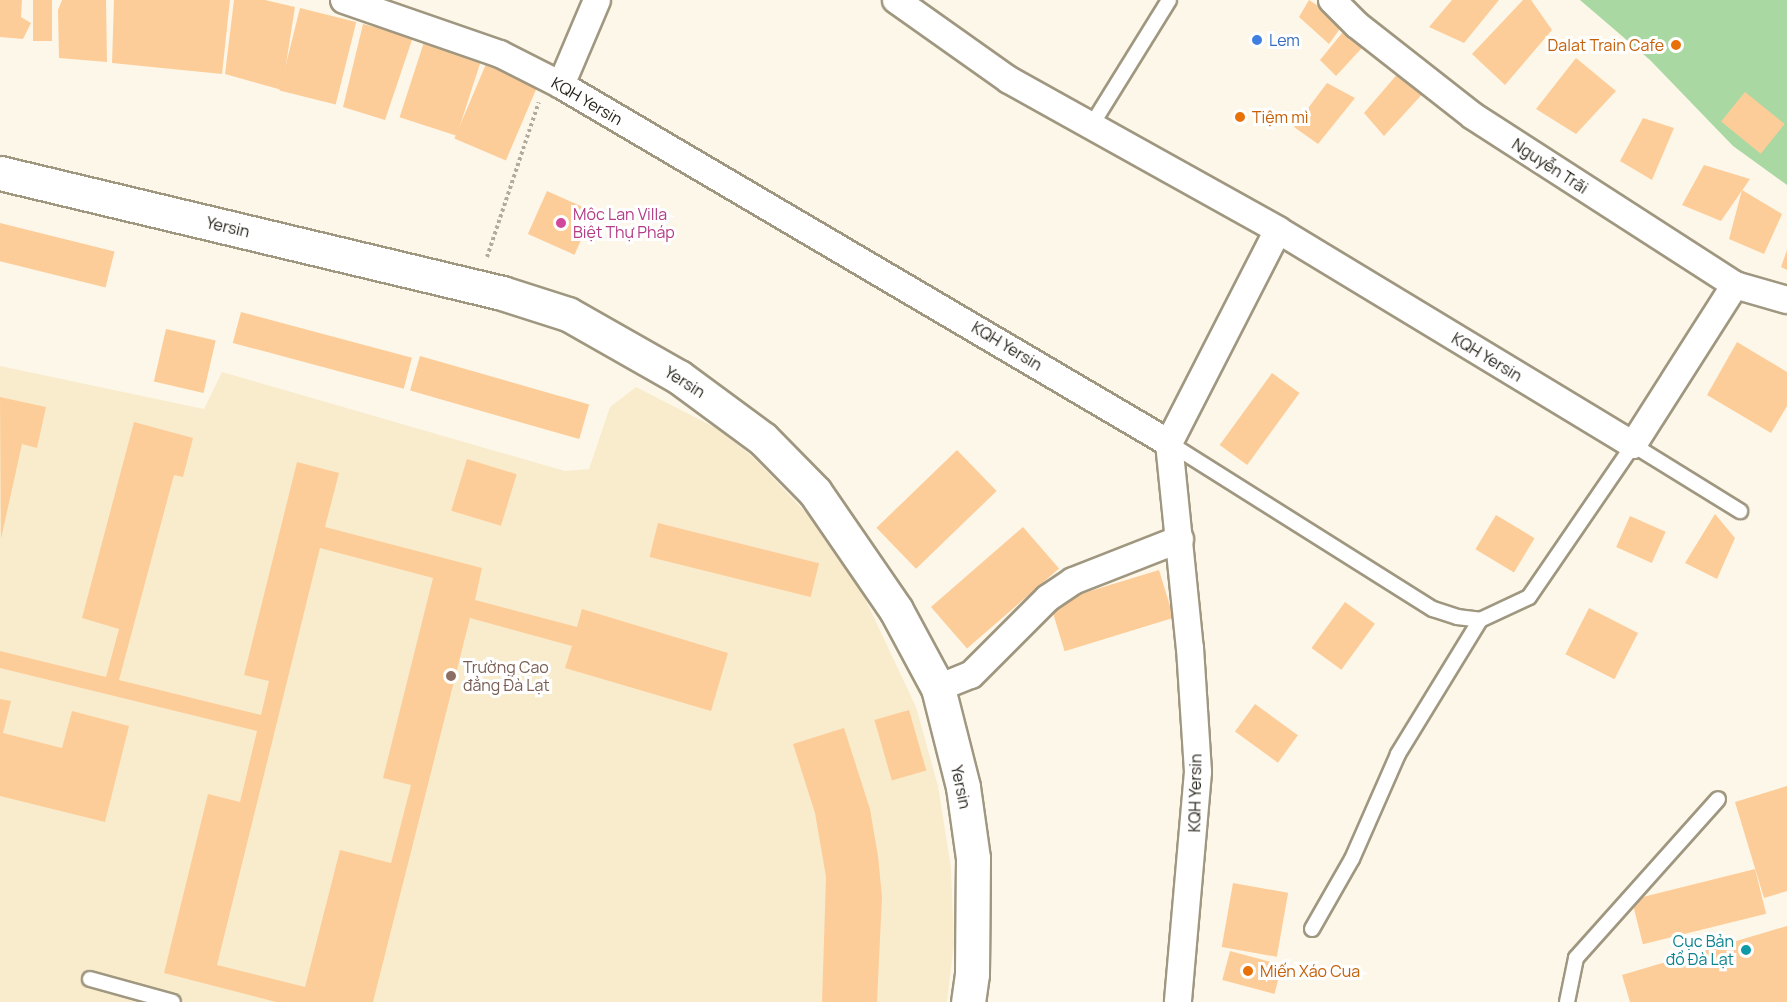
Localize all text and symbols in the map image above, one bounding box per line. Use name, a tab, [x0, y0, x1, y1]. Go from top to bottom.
place label: Lem	[1269, 30, 1300, 50]
marker: Lem	[1250, 33, 1264, 47]
place label: Dalat Train Cafe	[1548, 35, 1664, 55]
marker: Dalat Train Cafe	[1669, 38, 1683, 52]
street label: KQH Yersin	[548, 73, 626, 129]
place label: Tiệm mì	[1252, 107, 1308, 127]
marker: Tiệm mì	[1233, 110, 1247, 124]
street label: Nguyễn Trãi	[1508, 134, 1592, 198]
place label: Mộc Lan Villa Biệt Thự Pháp	[573, 204, 675, 242]
street label: Yersin	[204, 213, 252, 241]
marker: Mộc Lan Villa Biệt Thự Pháp	[554, 216, 568, 230]
street label: KQH Yersin	[968, 317, 1046, 375]
street label: KQH Yersin	[1448, 328, 1526, 386]
street label: Yersin	[661, 362, 709, 402]
place label: Trường Cao đẳng Đà Lạt	[463, 657, 550, 695]
marker: Trường Cao đẳng Đà Lạt	[444, 669, 458, 683]
street label: KQH Yersin	[1185, 753, 1205, 833]
street label: Yersin	[947, 763, 975, 811]
place label: Cục Bản đồ Đà Lạt	[1666, 931, 1734, 969]
marker: Cục Bản đồ Đà Lạt	[1739, 943, 1753, 957]
place label: Miến Xáo Cua	[1260, 961, 1360, 981]
marker: Miến Xáo Cua	[1241, 964, 1255, 978]

